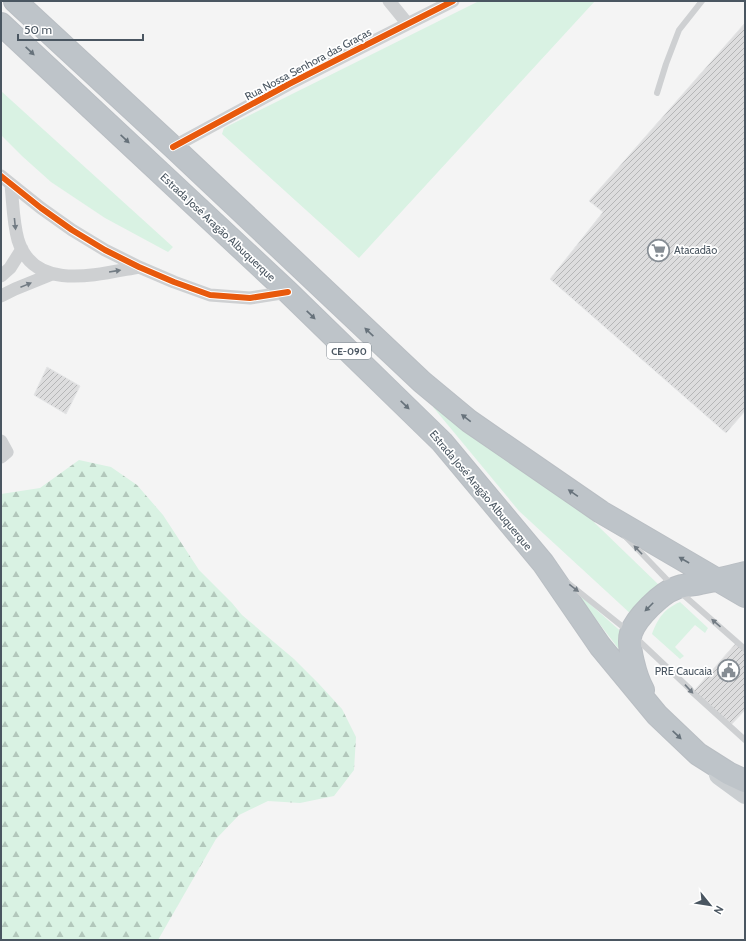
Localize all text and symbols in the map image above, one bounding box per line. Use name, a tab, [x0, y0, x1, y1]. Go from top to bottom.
scale bar	[18, 16, 143, 42]
text: 50 m	[24, 22, 52, 37]
street label: Rua Nossa Senhora das Graças	[242, 24, 374, 103]
one-way arrow	[25, 46, 34, 55]
one-way arrow	[120, 134, 130, 144]
street label: Estrada José Aragão Albuquerque	[157, 170, 279, 284]
one-way arrow	[12, 218, 18, 230]
supermarket icon: Atacadão	[646, 237, 672, 263]
place label: Atacadão	[674, 243, 717, 257]
one-way arrow	[109, 268, 121, 274]
one-way arrow	[21, 281, 33, 287]
one-way arrow	[306, 310, 316, 320]
one-way arrow	[364, 327, 374, 337]
road number: CE-090	[327, 343, 371, 359]
one-way arrow	[400, 400, 410, 410]
one-way arrow	[461, 414, 472, 423]
street label: Estrada José Aragão Albuquerque	[427, 427, 536, 553]
one-way arrow	[568, 489, 578, 497]
one-way arrow	[633, 545, 643, 555]
one-way arrow	[678, 557, 690, 564]
one-way arrow	[568, 583, 579, 592]
one-way arrow	[644, 602, 654, 612]
one-way arrow	[711, 619, 721, 628]
public building icon: PRE Caucaia	[715, 658, 741, 684]
place label: PRE Caucaia	[655, 664, 713, 678]
one-way arrow	[685, 684, 694, 694]
one-way arrow	[672, 730, 682, 740]
north arrow	[690, 885, 730, 925]
text: N	[711, 903, 727, 917]

